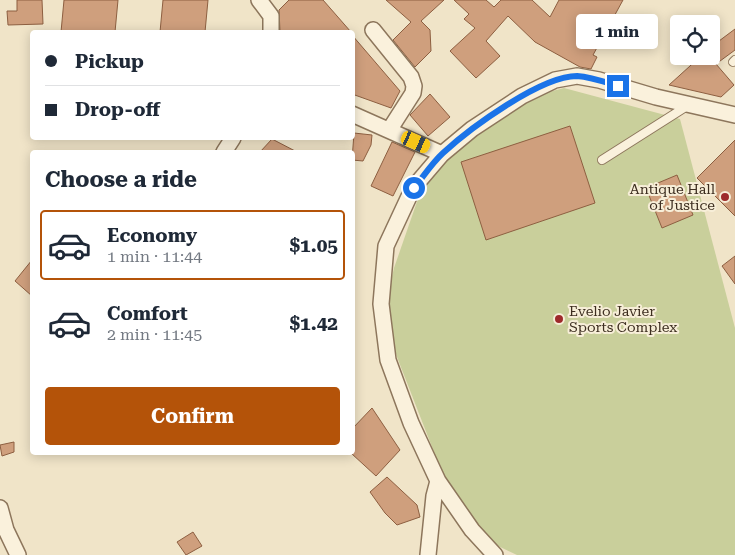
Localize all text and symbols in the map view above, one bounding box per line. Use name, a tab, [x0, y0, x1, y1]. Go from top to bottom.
callout: 1 min	[577, 13, 659, 48]
map controls	[670, 15, 720, 65]
button: locate	[670, 15, 720, 65]
text: 1 min	[595, 22, 639, 41]
text: Pickup	[75, 50, 144, 73]
route end	[607, 75, 629, 97]
text: Drop-off	[75, 98, 160, 121]
car	[399, 129, 432, 155]
text: Choose a ride	[45, 167, 197, 192]
route start	[403, 177, 425, 199]
place label: Antique Hall of Justice	[630, 181, 716, 213]
marker: Antique Hall of Justice	[719, 191, 731, 203]
icon: car	[47, 223, 92, 268]
text: Economy	[107, 224, 197, 247]
text: $1.05	[289, 234, 338, 257]
text: 1 min · 11:44	[107, 247, 202, 266]
icon: car	[47, 301, 92, 346]
text: Comfort	[107, 302, 188, 325]
place label: Evelio Javier Sports Complex	[569, 303, 677, 335]
text: $1.42	[289, 312, 338, 335]
marker: Evelio Javier Sports Complex	[553, 313, 565, 325]
text: 2 min · 11:45	[107, 325, 202, 344]
button: Confirm	[45, 387, 340, 445]

